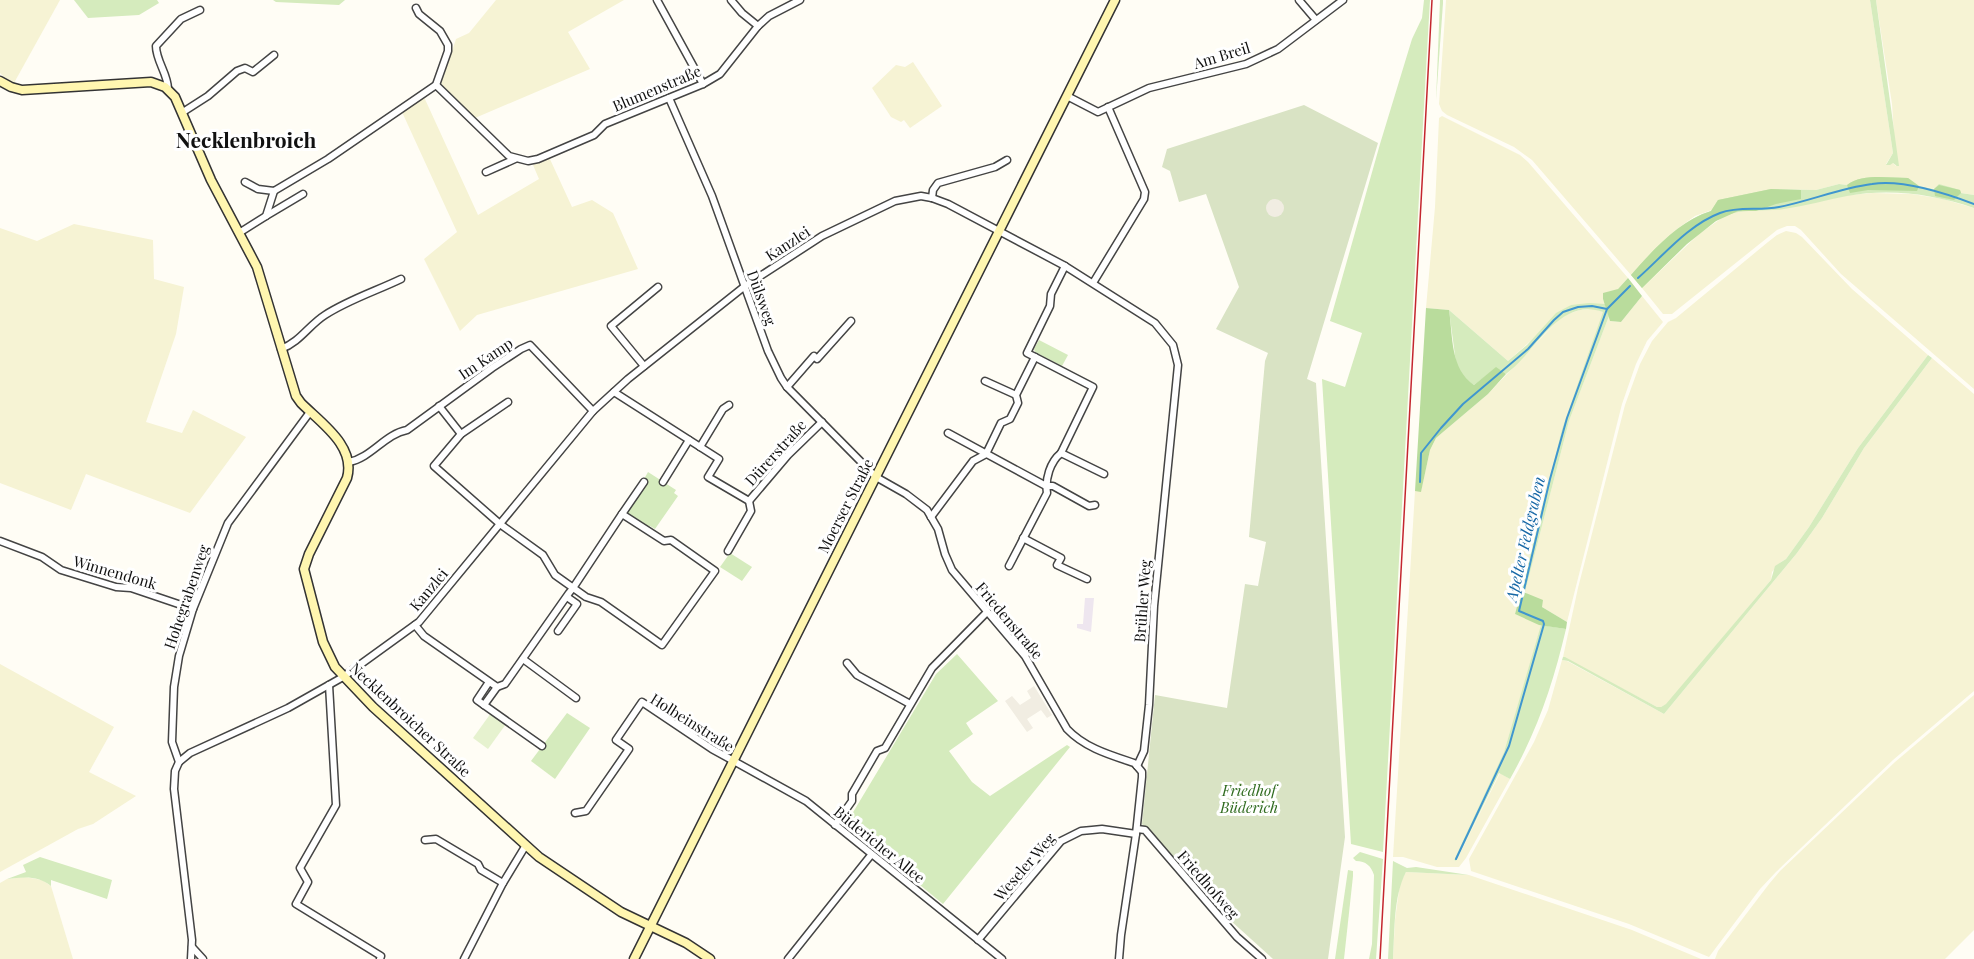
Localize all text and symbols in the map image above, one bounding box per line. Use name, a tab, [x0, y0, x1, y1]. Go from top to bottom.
street label: Am Breil	[1190, 37, 1253, 73]
street label: Blumenstraße	[609, 60, 704, 116]
district label: Necklenbroich	[176, 125, 317, 153]
street label: Kanzlei	[761, 221, 814, 265]
street label: Dülsweg	[743, 267, 781, 328]
street label: Im Kamp	[454, 333, 517, 384]
street label: Dürerstraße	[740, 415, 810, 490]
street label: Moerser Straße	[813, 455, 878, 556]
water label: Apelter Feldgraben	[1499, 474, 1549, 605]
street label: Hohegrabenweg	[159, 542, 213, 652]
street label: Winnendonk	[70, 550, 160, 594]
street label: Brühler Weg	[1129, 559, 1155, 643]
street label: Kanzlei	[405, 564, 452, 615]
street label: Friedenstraße	[972, 578, 1048, 663]
street label: Necklenbroicher Straße	[346, 658, 476, 781]
street label: Holbeinstraße	[647, 688, 738, 756]
park label: Friedhof Büderich	[1219, 780, 1279, 817]
street label: Büdericher Allee	[830, 801, 929, 887]
street label: Weseler Weg	[989, 828, 1059, 905]
street label: Friedhofweg	[1173, 846, 1244, 923]

